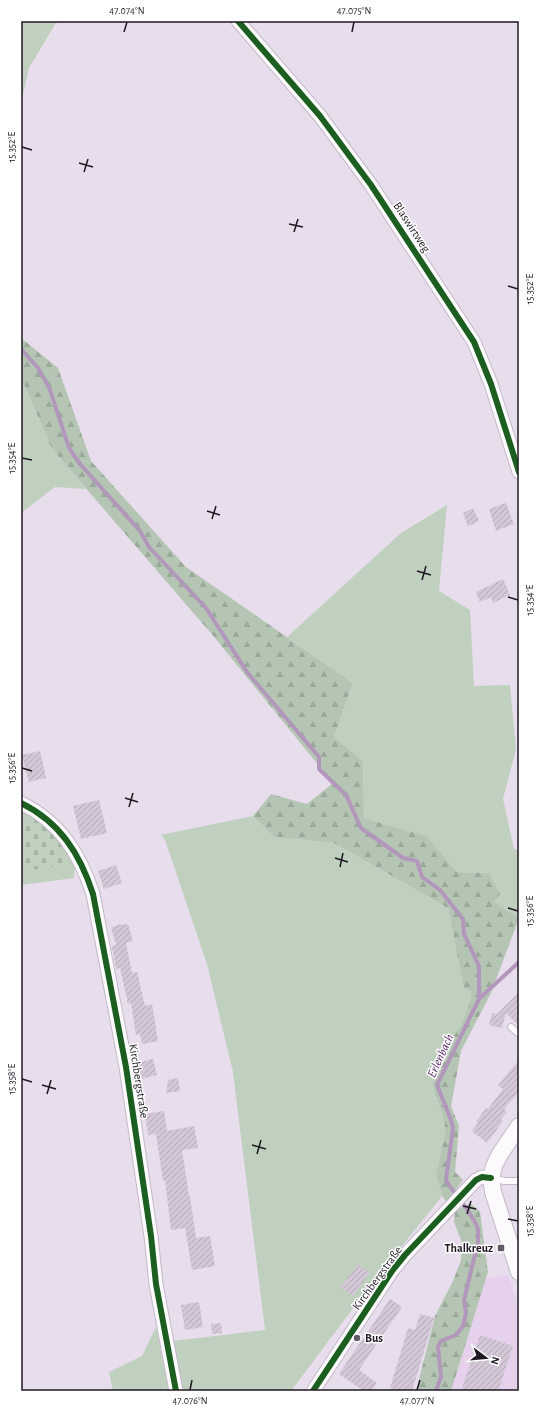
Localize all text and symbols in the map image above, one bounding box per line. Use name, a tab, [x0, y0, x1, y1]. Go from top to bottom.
text: 47.074°N	[109, 6, 145, 16]
text: 47.075°N	[337, 6, 371, 16]
text: 15.352°E	[7, 132, 17, 162]
street label: Blaswirtweg	[391, 200, 433, 254]
text: 15.352°E	[525, 274, 535, 304]
text: 15.354°E	[7, 442, 17, 473]
text: 15.354°E	[525, 584, 535, 615]
text: 15.356°E	[7, 752, 17, 783]
text: 15.356°E	[525, 895, 535, 926]
water label: Erlenbach	[425, 1032, 457, 1080]
street label: Kirchbergstraße	[127, 1043, 151, 1119]
text: 15.358°E	[7, 1063, 17, 1094]
text: 15.358°E	[525, 1205, 535, 1236]
place label: Thalkreuz	[444, 1242, 493, 1254]
marker: Thalkreuz	[496, 1243, 506, 1253]
street label: Kirchbergstraße	[350, 1244, 404, 1312]
place label: Bus	[365, 1332, 383, 1344]
marker: Bus	[352, 1333, 362, 1343]
north arrow	[466, 1338, 506, 1378]
text: N	[489, 1355, 501, 1366]
text: 47.076°N	[172, 1396, 208, 1406]
text: 47.077°N	[400, 1396, 434, 1406]

